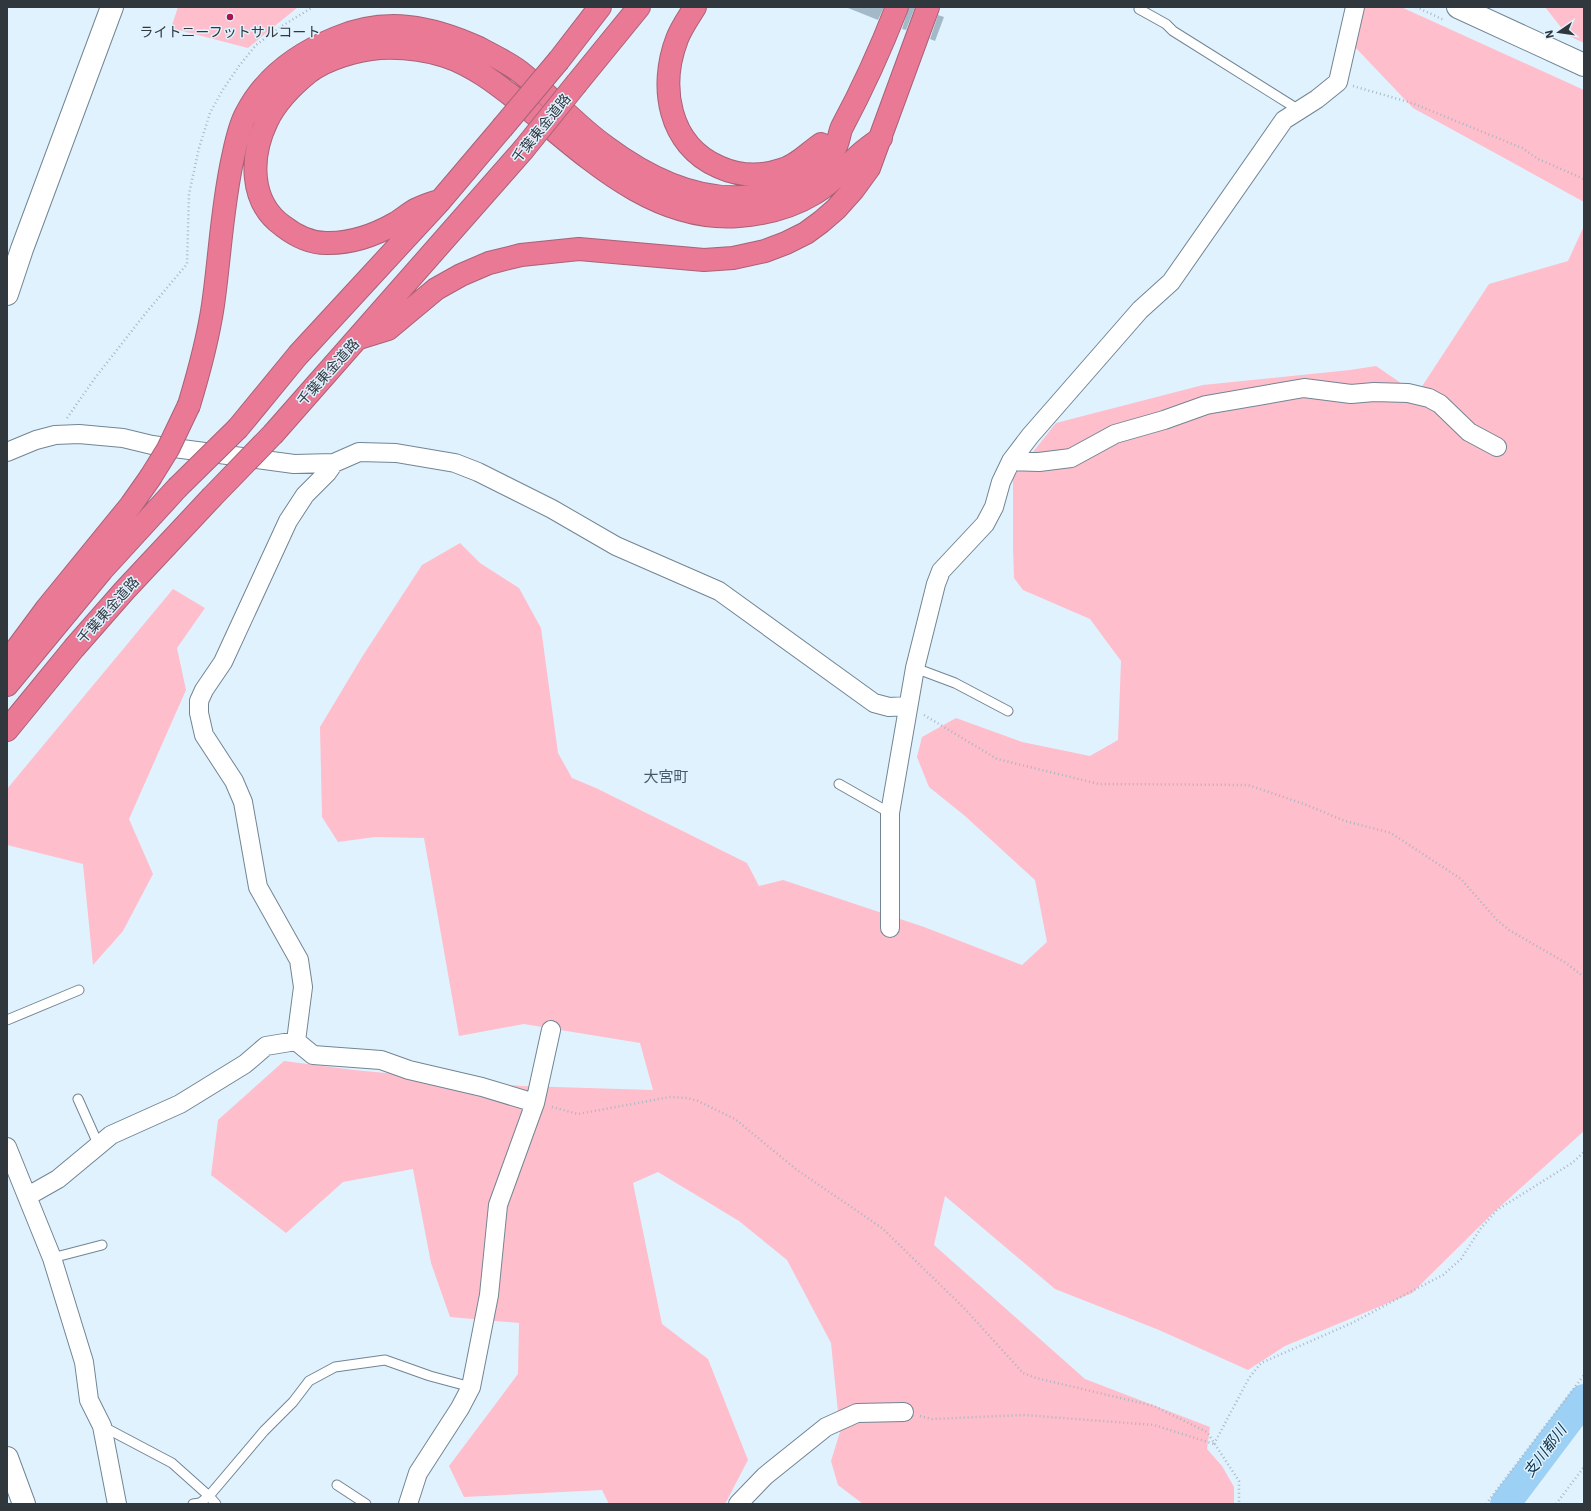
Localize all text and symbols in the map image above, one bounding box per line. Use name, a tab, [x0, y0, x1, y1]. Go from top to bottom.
marker: ライトニーフットサルコート	[225, 12, 235, 22]
north arrow	[1539, 12, 1579, 52]
place label: ライトニーフットサルコート	[140, 23, 320, 41]
text: N	[1542, 29, 1557, 40]
street label: 千葉東金道路	[508, 90, 574, 166]
street label: 千葉東金道路	[293, 335, 363, 409]
street label: 千葉東金道路	[73, 573, 143, 647]
district label: 大宮町	[643, 767, 689, 786]
water label: 支川都川	[1519, 1419, 1571, 1480]

